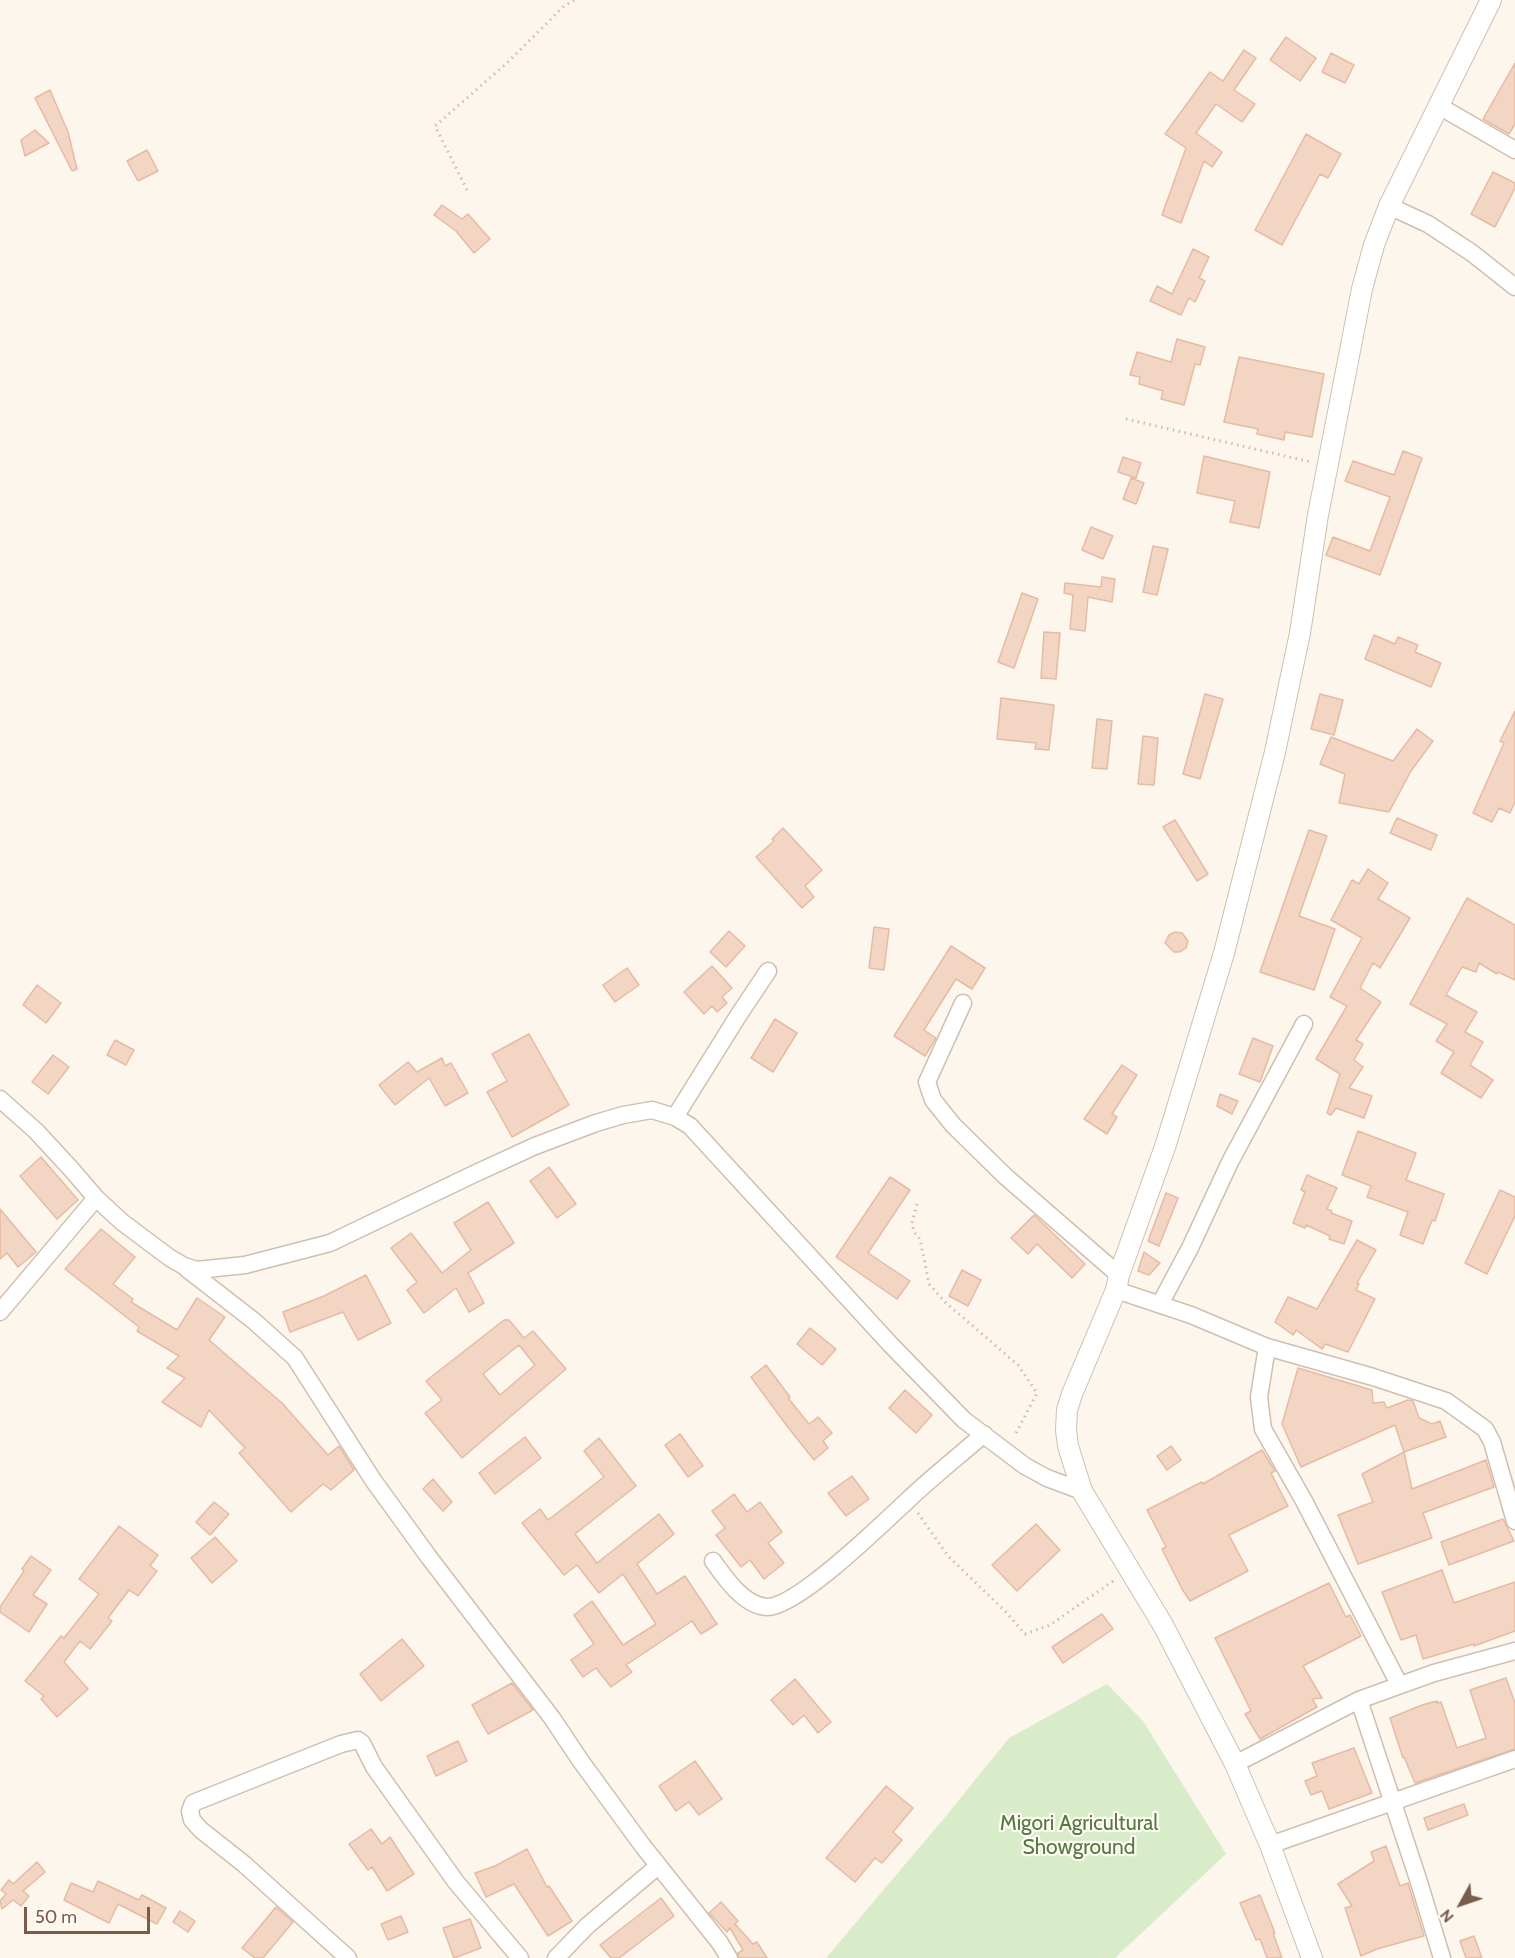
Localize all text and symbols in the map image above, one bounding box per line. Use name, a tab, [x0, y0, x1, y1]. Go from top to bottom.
park label: Migori Agricultural Showground	[1000, 1811, 1158, 1861]
north arrow	[1431, 1874, 1491, 1934]
scale bar	[27, 1895, 153, 1933]
text: N	[1436, 1905, 1458, 1926]
text: 50 m	[35, 1906, 77, 1928]

